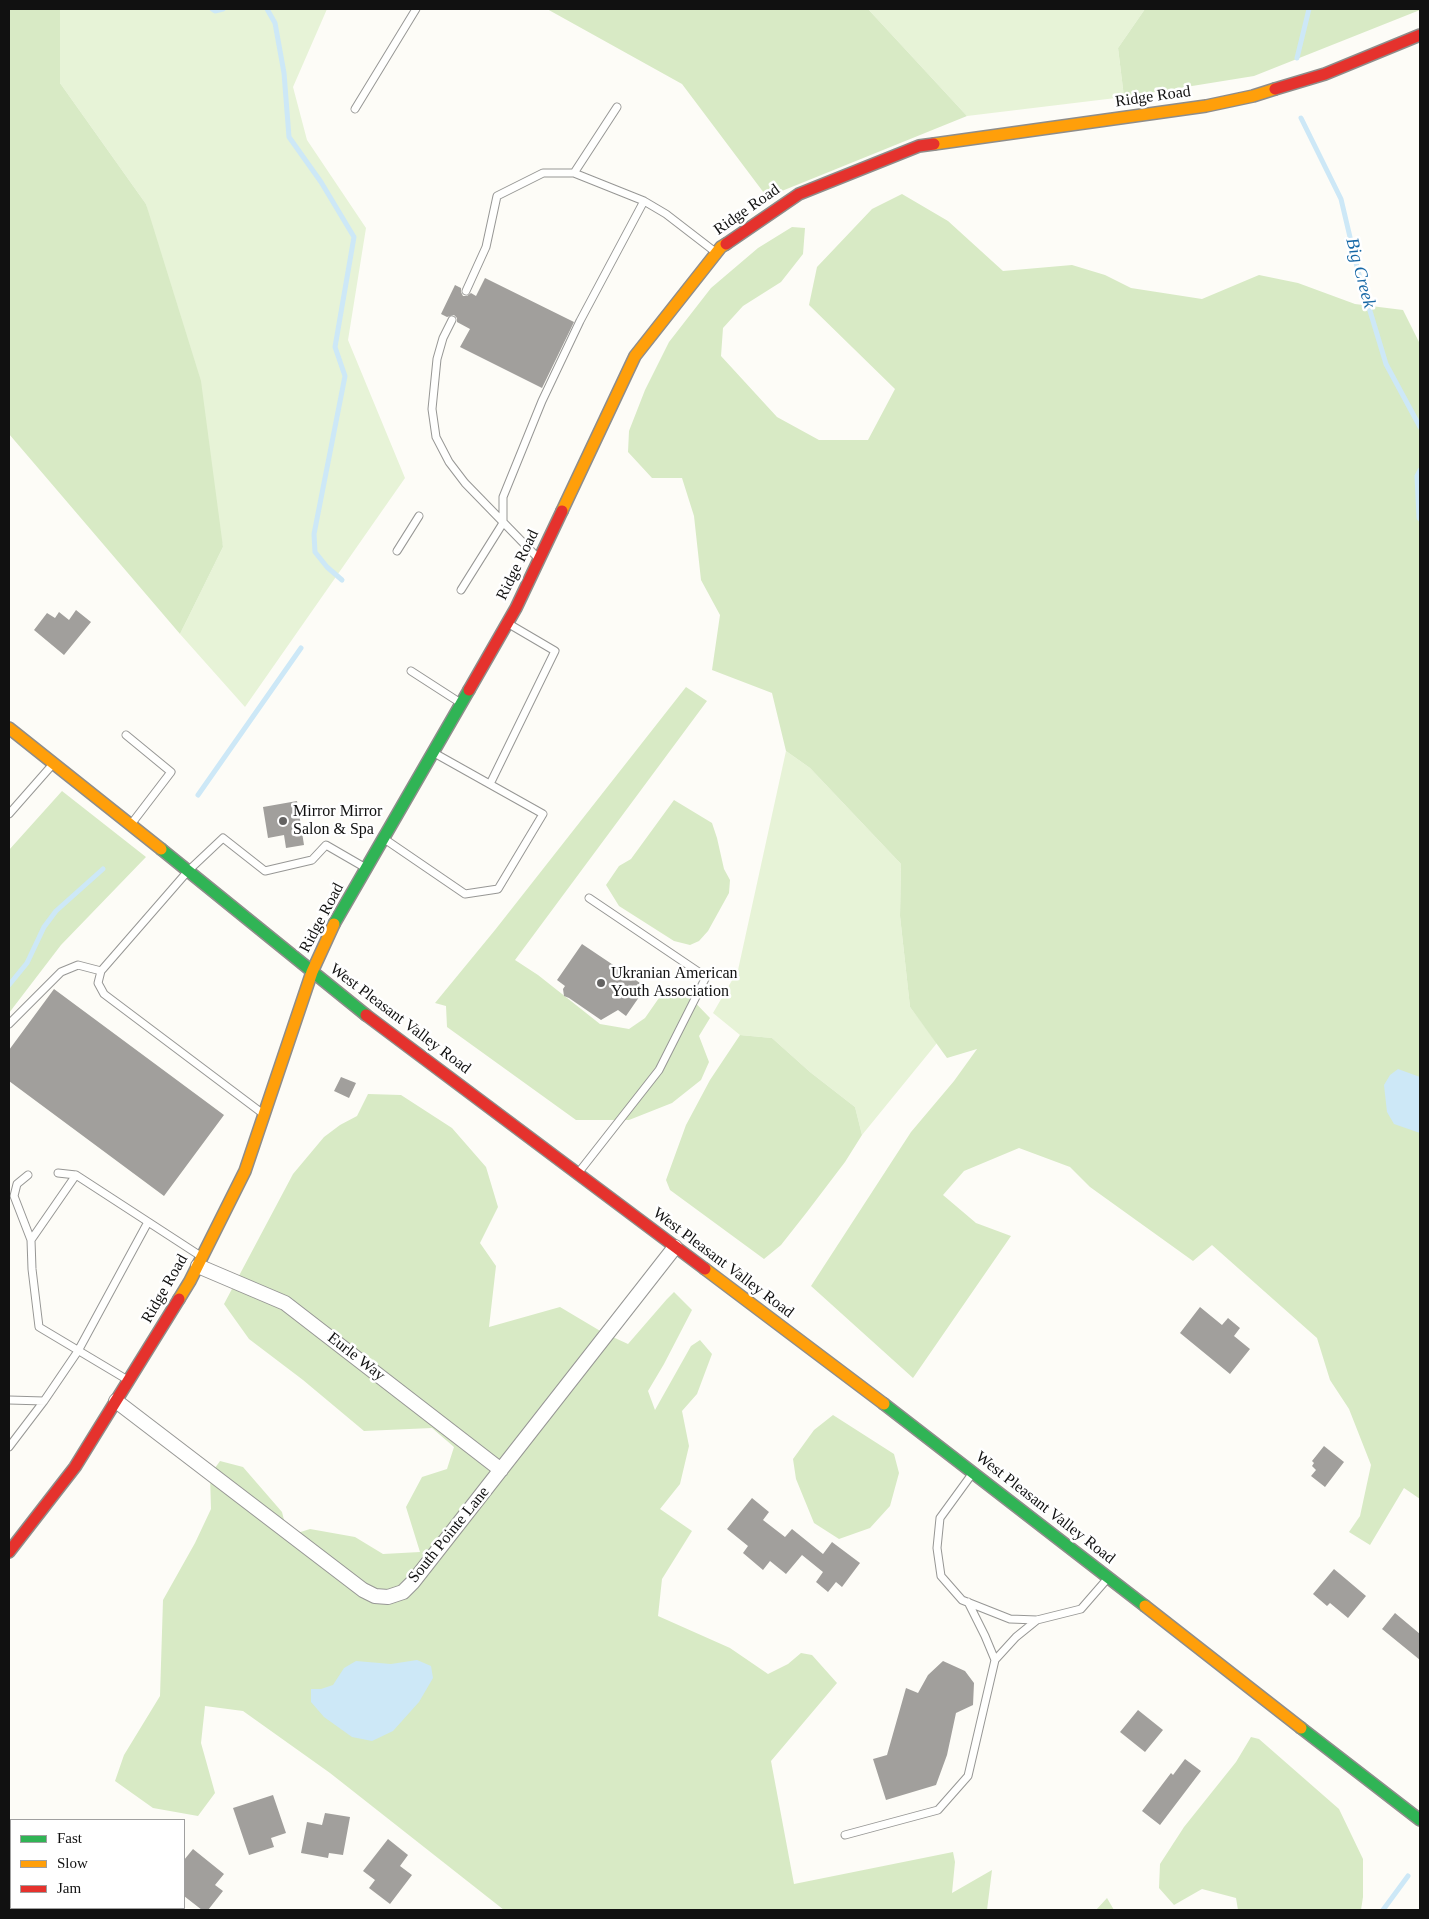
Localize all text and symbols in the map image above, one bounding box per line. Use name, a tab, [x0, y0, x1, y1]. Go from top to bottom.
street label: Ridge Road	[1114, 82, 1192, 112]
street label: Ridge Road	[710, 180, 784, 240]
water label: Big Creek	[1340, 236, 1380, 310]
street label: Ridge Road	[493, 527, 543, 603]
place label: Mirror Mirror Salon & Spa	[293, 802, 382, 840]
marker: Mirror Mirror Salon & Spa	[277, 815, 289, 827]
street label: Ridge Road	[296, 880, 348, 956]
street label: West Pleasant Valley Road	[326, 960, 474, 1078]
place label: Ukranian American Youth Association	[611, 964, 738, 1002]
marker: Ukranian American Youth Association	[595, 977, 607, 989]
street label: West Pleasant Valley Road	[649, 1204, 797, 1322]
street label: Ridge Road	[138, 1251, 192, 1327]
street label: Eurle Way	[323, 1329, 389, 1385]
street label: West Pleasant Valley Road	[971, 1448, 1119, 1568]
street label: South Pointe Lane	[404, 1483, 494, 1587]
legend	[10, 1819, 185, 1909]
text: Fast	[57, 1830, 82, 1846]
text: Slow	[57, 1855, 88, 1871]
text: Jam	[57, 1880, 81, 1896]

